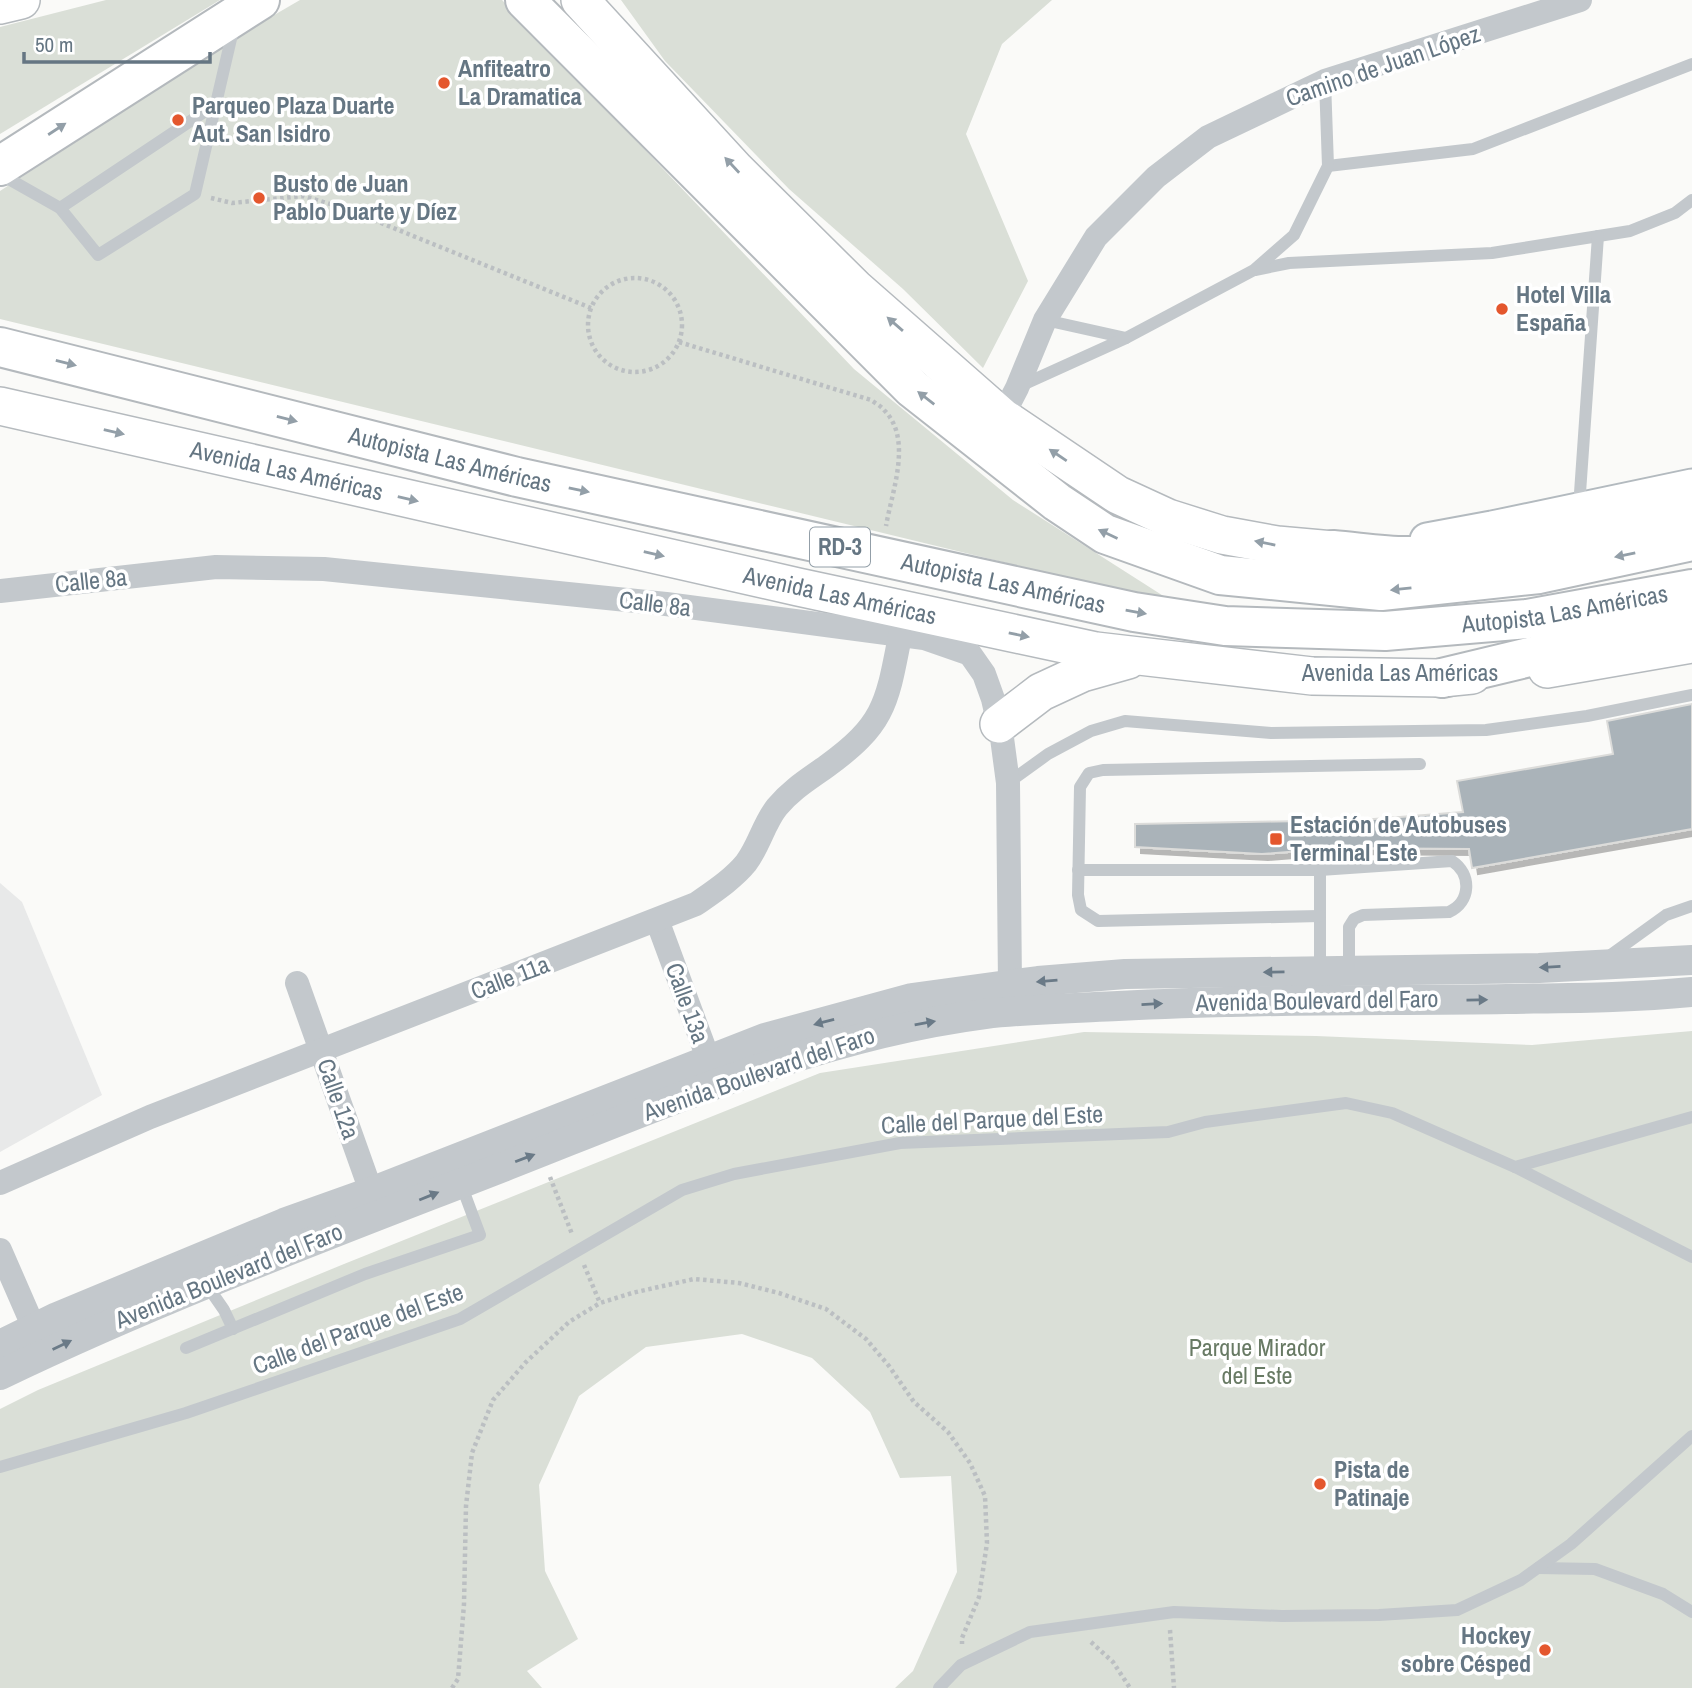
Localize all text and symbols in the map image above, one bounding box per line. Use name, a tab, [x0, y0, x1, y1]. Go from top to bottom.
street label: Camino de Juan López	[1281, 17, 1484, 113]
scale bar	[24, 21, 210, 65]
text: 50 m	[35, 30, 73, 59]
place label: Anfiteatro La Dramatica	[458, 52, 582, 112]
marker: Anfiteatro La Dramatica	[436, 75, 452, 91]
place label: Parqueo Plaza Duarte Aut. San Isidro	[192, 89, 394, 149]
marker: Parqueo Plaza Duarte Aut. San Isidro	[170, 112, 186, 128]
one-way arrow	[48, 122, 66, 136]
one-way arrow	[725, 157, 741, 174]
place label: Busto de Juan Pablo Duarte y Díez	[273, 167, 457, 227]
marker: Busto de Juan Pablo Duarte y Díez	[251, 190, 267, 206]
place label: Hotel Villa España	[1516, 278, 1611, 338]
marker: Hotel Villa España	[1494, 301, 1510, 317]
one-way arrow	[887, 317, 904, 332]
one-way arrow	[55, 358, 77, 369]
one-way arrow	[917, 391, 935, 406]
one-way arrow	[276, 414, 298, 425]
street label: Autopista Las Américas	[344, 418, 555, 499]
one-way arrow	[103, 427, 125, 438]
street label: Avenida Las Américas	[186, 432, 386, 507]
one-way arrow	[1049, 448, 1067, 462]
one-way arrow	[568, 485, 590, 496]
one-way arrow	[397, 493, 419, 504]
road number: RD-3	[810, 527, 870, 566]
one-way arrow	[1098, 528, 1118, 539]
one-way arrow	[1254, 537, 1276, 548]
street label: Autopista Las Américas	[898, 544, 1109, 620]
one-way arrow	[643, 549, 665, 560]
one-way arrow	[1614, 550, 1636, 561]
street label: Avenida Las Américas	[739, 558, 940, 631]
street label: Calle 8a	[53, 560, 129, 600]
street label: Autopista Las Américas	[1459, 577, 1670, 640]
street label: Calle 8a	[617, 583, 693, 623]
one-way arrow	[1389, 583, 1411, 594]
one-way arrow	[1126, 607, 1148, 618]
one-way arrow	[1009, 629, 1031, 640]
street label: Avenida Las Américas	[1301, 656, 1498, 688]
place label: Estación de Autobuses Terminal Este	[1290, 808, 1507, 868]
marker: Estación de Autobuses Terminal Este	[1268, 831, 1284, 847]
street label: Calle 11a	[466, 947, 554, 1007]
street label: Calle 13a	[659, 958, 717, 1047]
one-way arrow	[1539, 962, 1561, 973]
one-way arrow	[1263, 966, 1285, 978]
one-way arrow	[1036, 975, 1058, 986]
street label: Avenida Boulevard del Faro	[1194, 982, 1439, 1018]
one-way arrow	[1467, 994, 1489, 1005]
one-way arrow	[1141, 998, 1163, 1009]
one-way arrow	[812, 1017, 834, 1028]
one-way arrow	[914, 1017, 936, 1028]
street label: Avenida Boulevard del Faro	[638, 1018, 879, 1128]
street label: Calle 12a	[310, 1054, 368, 1143]
street label: Calle del Parque del Este	[880, 1097, 1104, 1141]
one-way arrow	[514, 1153, 535, 1164]
one-way arrow	[419, 1190, 440, 1201]
street label: Avenida Boulevard del Faro	[109, 1215, 347, 1336]
street label: Calle del Parque del Este	[248, 1275, 467, 1381]
park label: Parque Mirador del Este	[1189, 1331, 1326, 1391]
one-way arrow	[52, 1340, 72, 1351]
place label: Pista de Patinaje	[1334, 1453, 1410, 1513]
marker: Pista de Patinaje	[1312, 1476, 1328, 1492]
place label: Hockey sobre Césped	[1401, 1619, 1531, 1679]
marker: Hockey sobre Césped	[1537, 1642, 1553, 1658]

